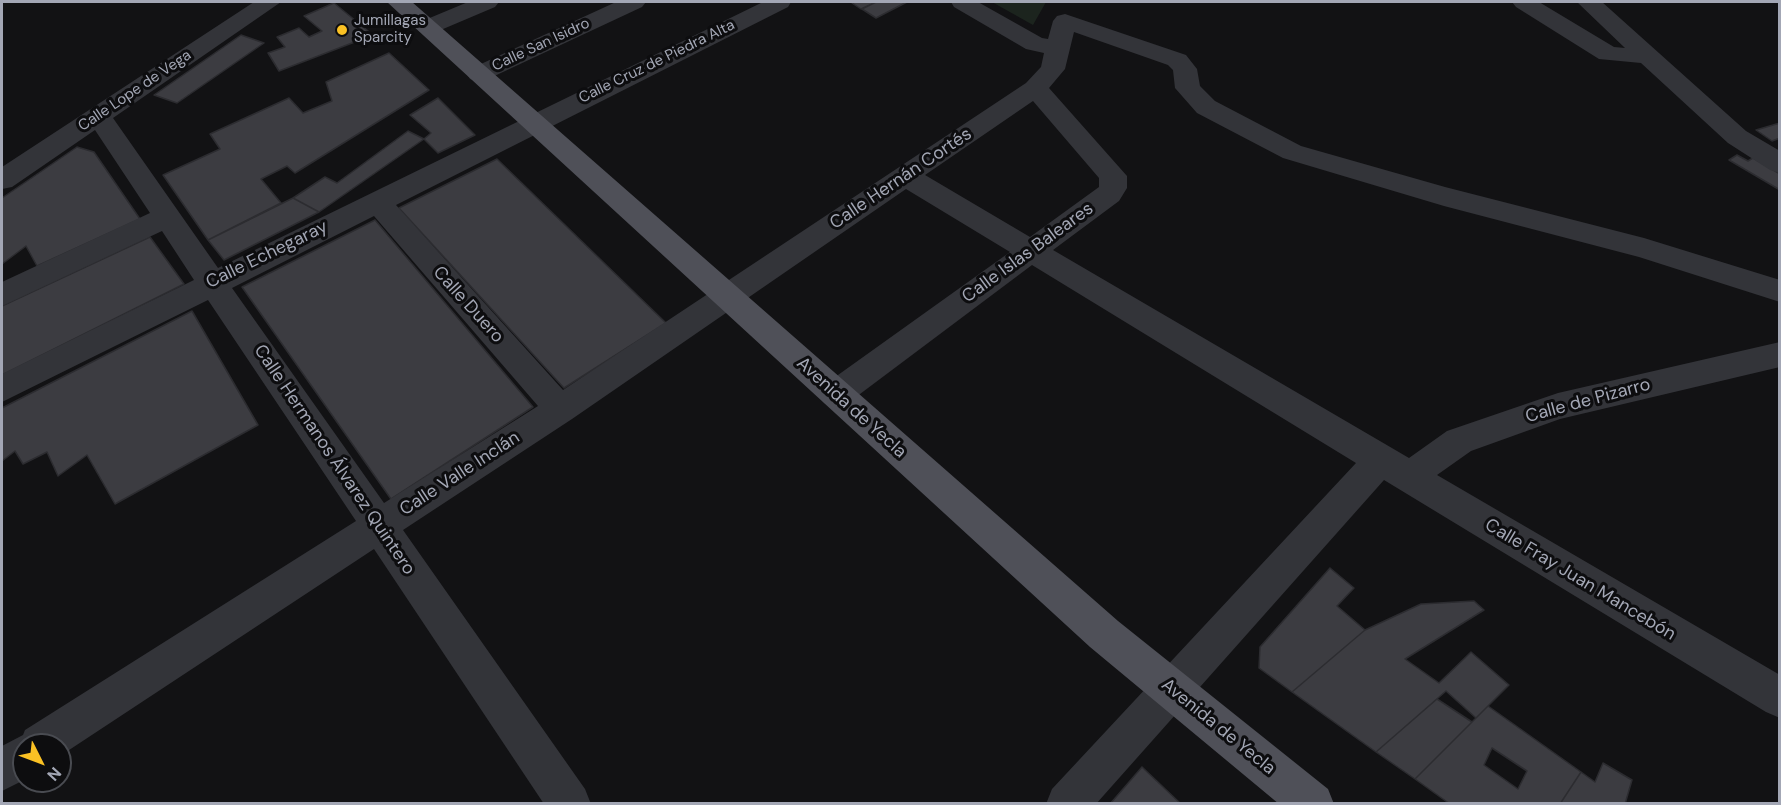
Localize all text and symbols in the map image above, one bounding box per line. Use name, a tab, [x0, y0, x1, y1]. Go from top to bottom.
place label: Jumillagas Sparcity	[354, 12, 426, 47]
street label: Calle San Isidro	[489, 14, 593, 76]
street label: Calle Cruz de Piedra Alta	[576, 16, 738, 108]
marker: Jumillagas Sparcity	[335, 23, 349, 37]
street label: Calle Lope de Vega	[75, 46, 195, 136]
street label: Calle Hernán Cortés	[826, 124, 976, 234]
street label: Calle Islas Baleares	[958, 198, 1098, 308]
street label: Calle Echegaray	[203, 216, 331, 294]
street label: Calle Duero	[428, 262, 508, 348]
street label: Calle Hermanos Álvarez Quintero	[249, 341, 419, 579]
street label: Avenida de Yecla	[792, 353, 910, 463]
street label: Calle de Pizarro	[1523, 374, 1653, 428]
street label: Calle Valle Inclán	[396, 427, 524, 521]
street label: Calle Fray Juan Mancebón	[1481, 514, 1679, 646]
street label: Avenida de Yecla	[1157, 674, 1279, 780]
north arrow	[12, 733, 72, 793]
text: N	[43, 763, 66, 785]

